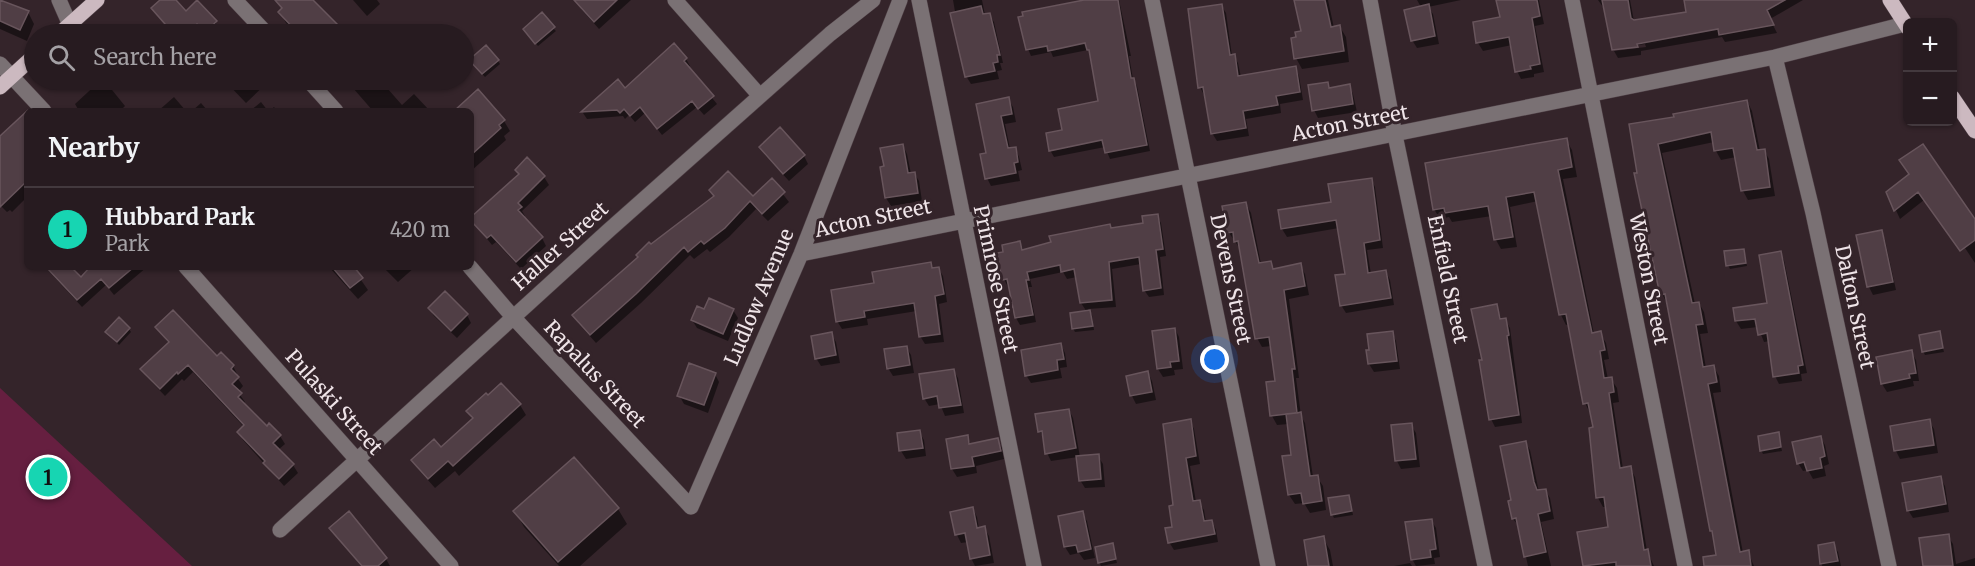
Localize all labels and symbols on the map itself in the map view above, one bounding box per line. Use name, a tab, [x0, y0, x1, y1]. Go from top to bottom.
street label: Acton Street	[1288, 99, 1411, 146]
street label: Acton Street	[811, 193, 934, 242]
street label: Haller Street	[507, 196, 613, 295]
street label: Primrose Street	[969, 203, 1024, 355]
street label: Weston Street	[1624, 210, 1675, 347]
street label: Devens Street	[1205, 211, 1258, 347]
street label: Enfield Street	[1423, 212, 1474, 346]
street label: Ludlow Avenue	[718, 225, 799, 369]
street label: Dalton Street	[1830, 243, 1881, 371]
street label: Rapalus Street	[539, 315, 652, 433]
street label: Pulaski Street	[281, 344, 388, 460]
your location	[1200, 345, 1229, 374]
pin: 1	[28, 454, 68, 500]

